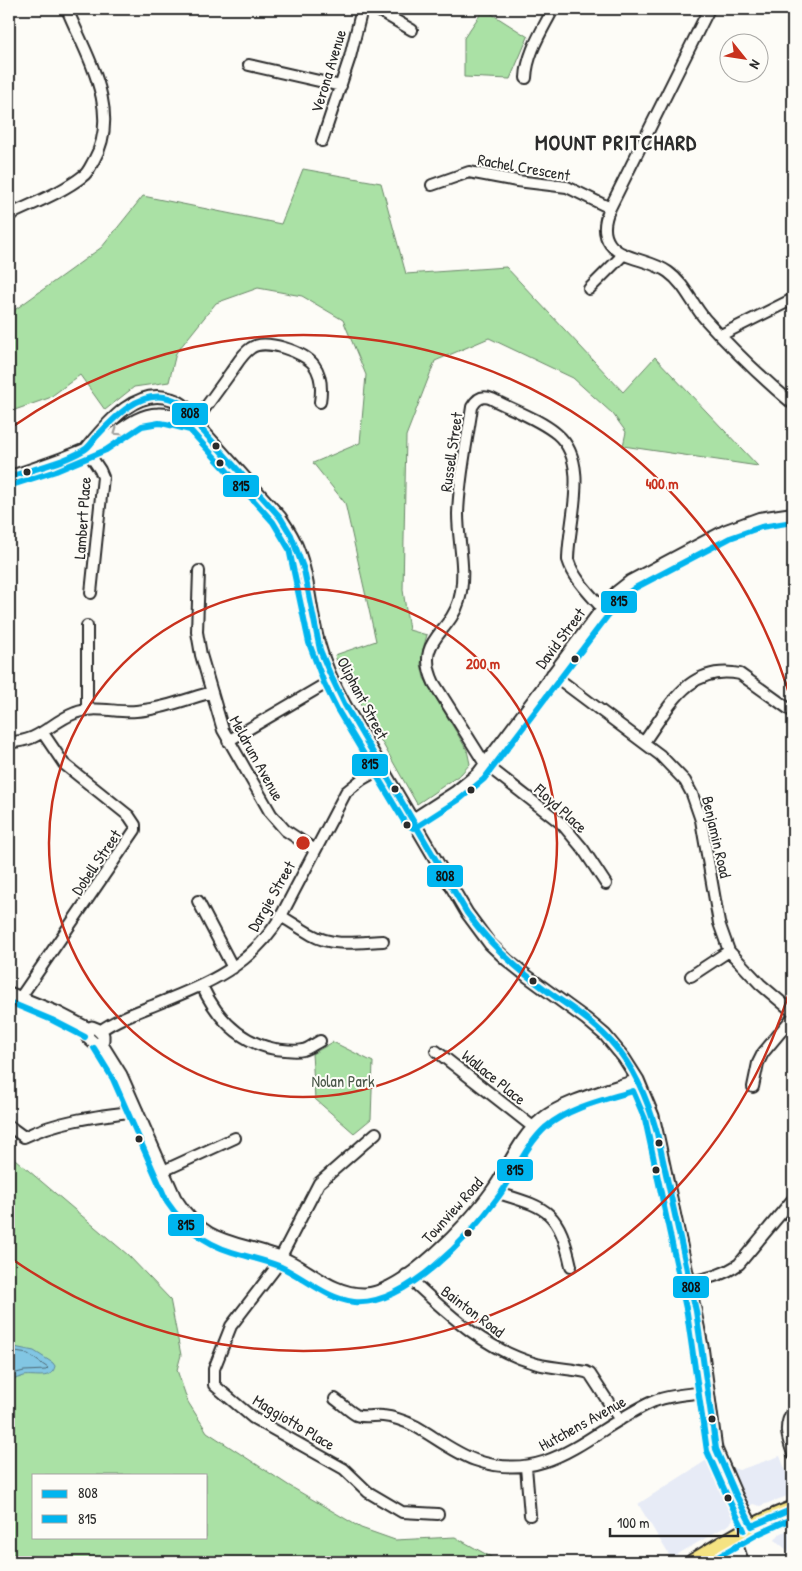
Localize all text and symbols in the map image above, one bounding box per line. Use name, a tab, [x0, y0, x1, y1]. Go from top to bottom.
street label: Verona Avenue	[305, 26, 351, 115]
north arrow	[720, 32, 770, 82]
text: N	[745, 57, 766, 73]
district label: MOUNT PRITCHARD	[535, 128, 697, 157]
street label: Rachel Crescent	[476, 148, 572, 186]
line badge: 808	[171, 402, 209, 426]
text: 808	[181, 403, 199, 422]
street label: Russell Street	[435, 410, 468, 493]
one-way arrow	[113, 426, 123, 435]
unlabelled marker	[211, 441, 221, 451]
unlabelled marker	[215, 458, 225, 468]
unlabelled marker	[22, 467, 32, 477]
text: 400 m	[646, 473, 678, 494]
line badge: 815	[222, 474, 260, 498]
street label: Lambert Place	[68, 476, 96, 560]
text: 815	[232, 476, 250, 495]
line badge: 815	[600, 590, 638, 614]
text: 815	[610, 591, 628, 610]
street label: David Street	[530, 603, 590, 673]
street label: Oliphant Street	[332, 653, 394, 743]
text: 200 m	[466, 653, 500, 674]
unlabelled marker	[570, 654, 580, 664]
street label: Meldrum Avenue	[225, 712, 290, 805]
line badge: 815	[351, 753, 389, 777]
text: 815	[361, 754, 379, 773]
street label: Floyd Place	[529, 778, 593, 838]
unlabelled marker	[390, 784, 400, 794]
unlabelled marker	[466, 785, 476, 795]
street label: Benjamin Road	[697, 794, 737, 880]
unlabelled marker	[402, 820, 412, 830]
street label: Dobell Street	[66, 824, 126, 899]
centre of rings	[294, 834, 312, 852]
street label: Dargie Street	[242, 856, 300, 935]
line badge: 808	[426, 864, 464, 888]
text: 808	[436, 866, 454, 885]
unlabelled marker	[528, 976, 538, 986]
street label: Wallace Place	[457, 1044, 531, 1110]
park label: Nolan Park	[311, 1070, 375, 1092]
unlabelled marker	[134, 1134, 144, 1144]
unlabelled marker	[654, 1138, 664, 1148]
line badge: 815	[496, 1158, 534, 1182]
text: 815	[506, 1160, 524, 1179]
unlabelled marker	[651, 1165, 661, 1175]
street label: Townview Road	[416, 1172, 488, 1248]
line badge: 815	[167, 1213, 205, 1237]
text: 815	[177, 1215, 195, 1234]
unlabelled marker	[463, 1228, 473, 1238]
line badge: 808	[672, 1275, 710, 1299]
text: 808	[682, 1277, 700, 1296]
street label: Bainton Road	[437, 1280, 509, 1342]
street label: Maggiotto Place	[249, 1389, 340, 1455]
street label: Hutchens Avenue	[535, 1390, 630, 1456]
unlabelled marker	[707, 1414, 717, 1424]
legend	[32, 1474, 208, 1538]
text: 808	[78, 1482, 98, 1503]
unlabelled marker	[723, 1493, 733, 1503]
scale bar	[610, 1506, 737, 1538]
text: 815	[78, 1508, 97, 1529]
text: 100 m	[617, 1512, 650, 1533]

